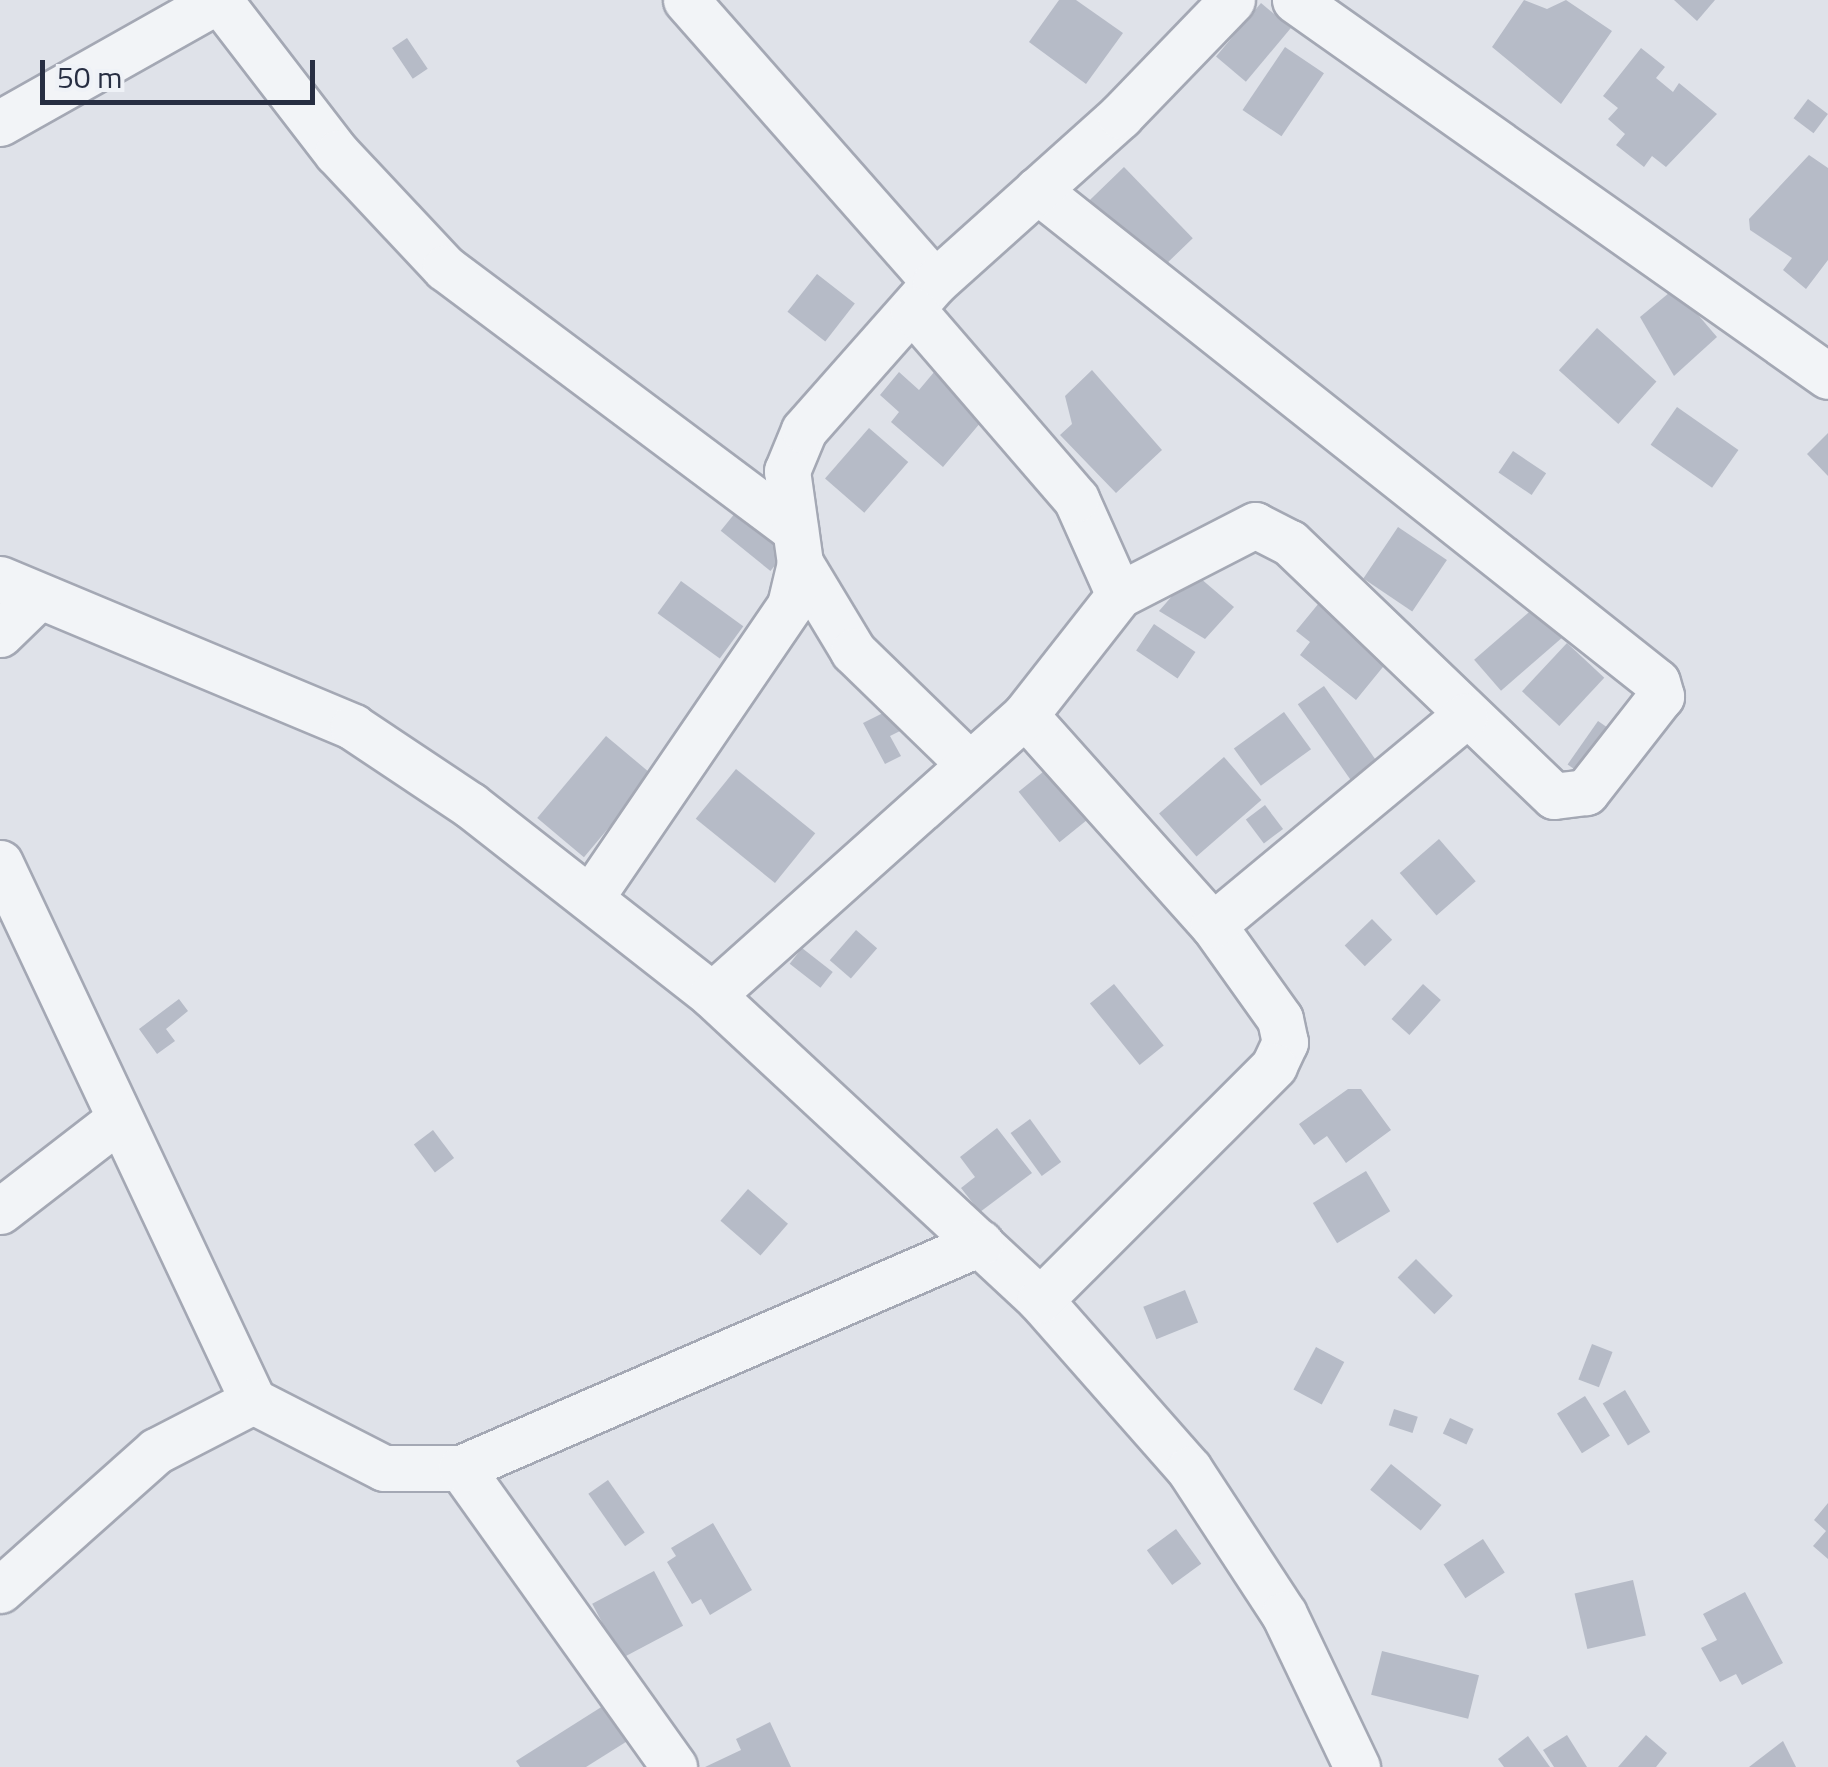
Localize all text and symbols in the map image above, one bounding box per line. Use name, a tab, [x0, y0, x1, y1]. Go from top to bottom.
scale bar	[45, 40, 320, 102]
text: 50 m	[57, 54, 122, 100]

